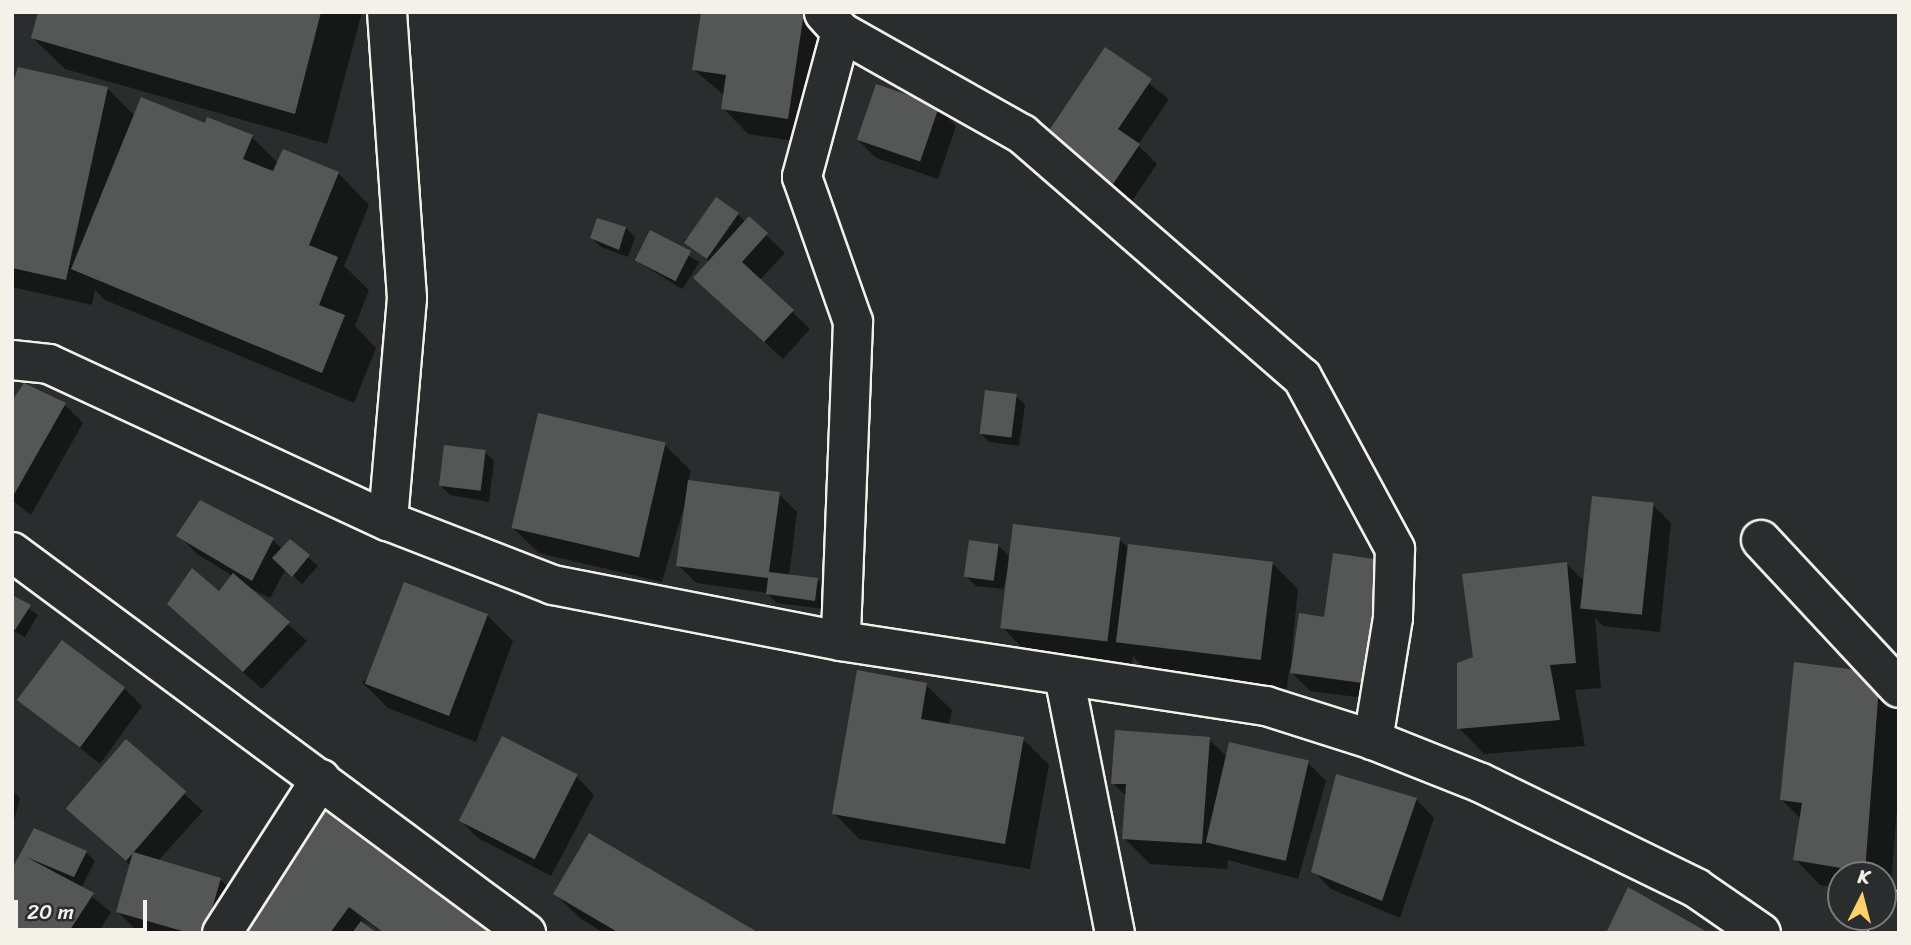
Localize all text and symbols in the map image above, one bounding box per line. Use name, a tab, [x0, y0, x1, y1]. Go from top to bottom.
text: K	[1857, 860, 1872, 894]
north arrow	[1827, 861, 1897, 931]
scale bar	[18, 886, 150, 930]
text: 20 m	[27, 893, 74, 931]

